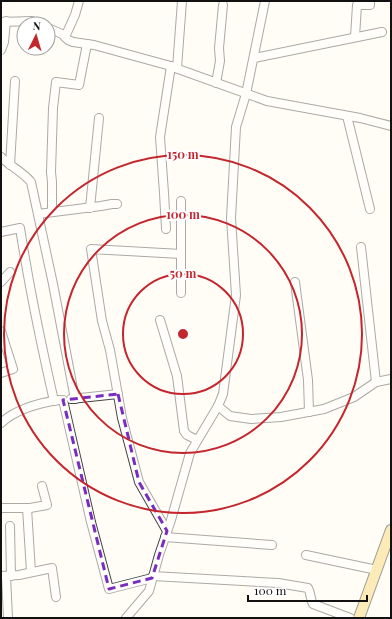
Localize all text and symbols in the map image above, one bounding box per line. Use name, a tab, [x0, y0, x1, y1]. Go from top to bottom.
north arrow	[16, 16, 56, 56]
text: N	[32, 18, 42, 33]
text: 150 m	[167, 146, 199, 162]
text: 100 m	[166, 206, 200, 222]
text: 50 m	[170, 265, 197, 281]
centre of rings	[176, 327, 190, 341]
scale bar	[248, 577, 367, 603]
text: 100 m	[254, 582, 287, 598]

